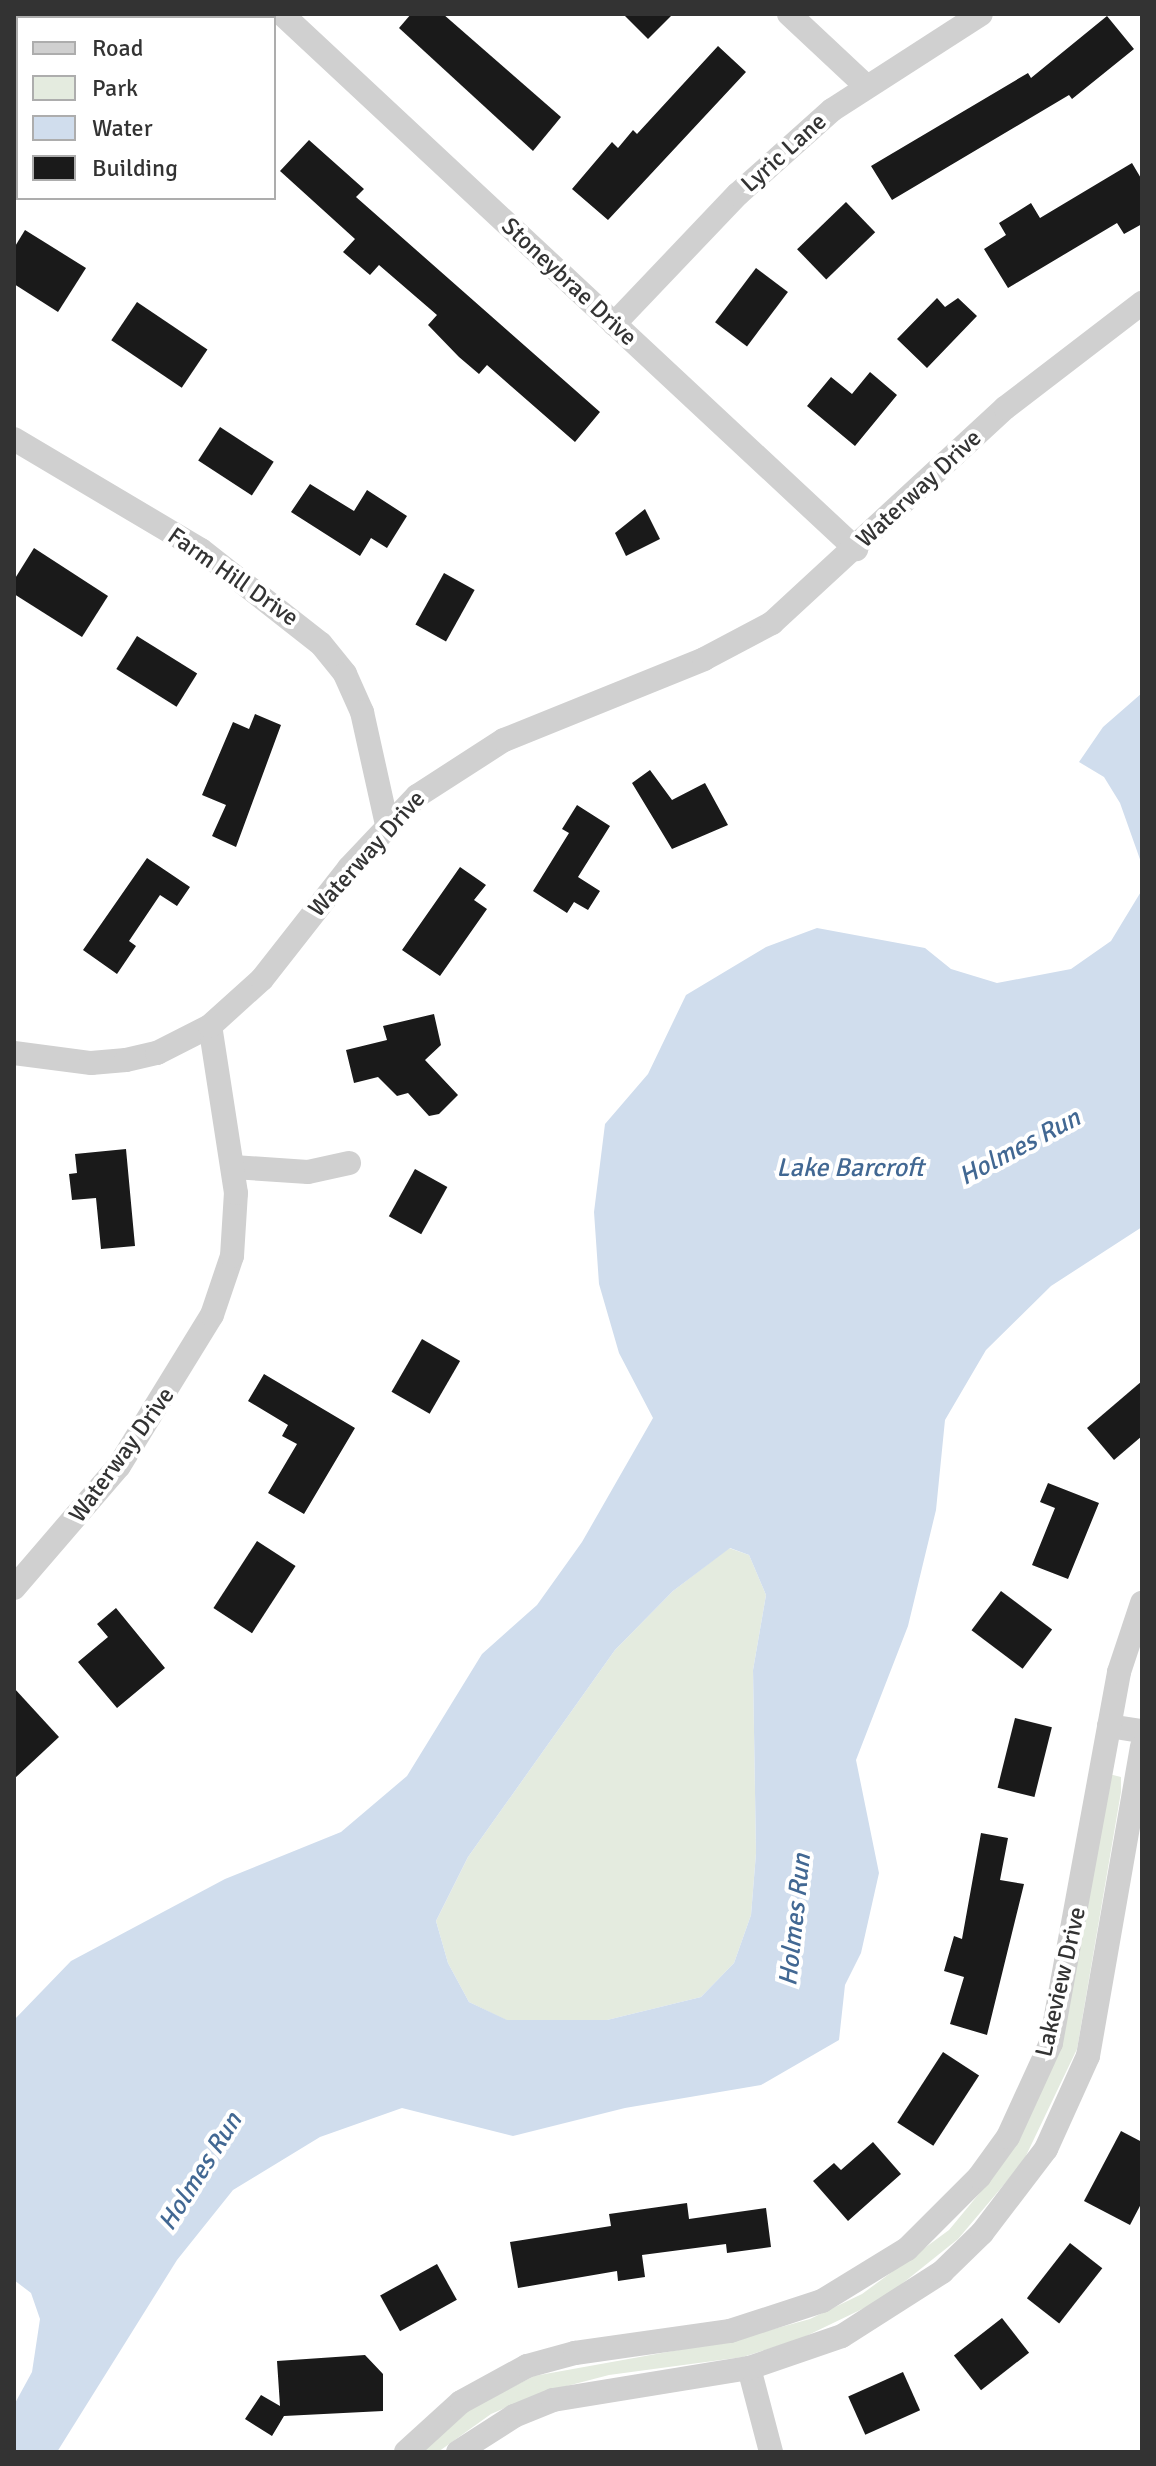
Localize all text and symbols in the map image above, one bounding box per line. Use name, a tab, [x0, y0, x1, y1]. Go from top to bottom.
legend	[16, 16, 276, 200]
text: Road	[92, 33, 143, 63]
text: Park	[92, 73, 138, 103]
street label: Lyric Lane	[736, 107, 832, 199]
text: Water	[92, 113, 152, 143]
text: Building	[92, 153, 178, 183]
street label: Stoneybrae Drive	[495, 212, 643, 352]
street label: Waterway Drive	[851, 424, 987, 554]
street label: Farm Hill Drive	[162, 521, 304, 633]
street label: Waterway Drive	[303, 785, 431, 923]
water label: Holmes Run	[954, 1103, 1086, 1193]
water label: Lake Barcroft	[776, 1153, 924, 1185]
street label: Waterway Drive	[63, 1382, 181, 1528]
water label: Holmes Run	[774, 1852, 818, 1988]
street label: Lakeview Drive	[1030, 1904, 1092, 2060]
water label: Holmes Run	[153, 2107, 249, 2237]

